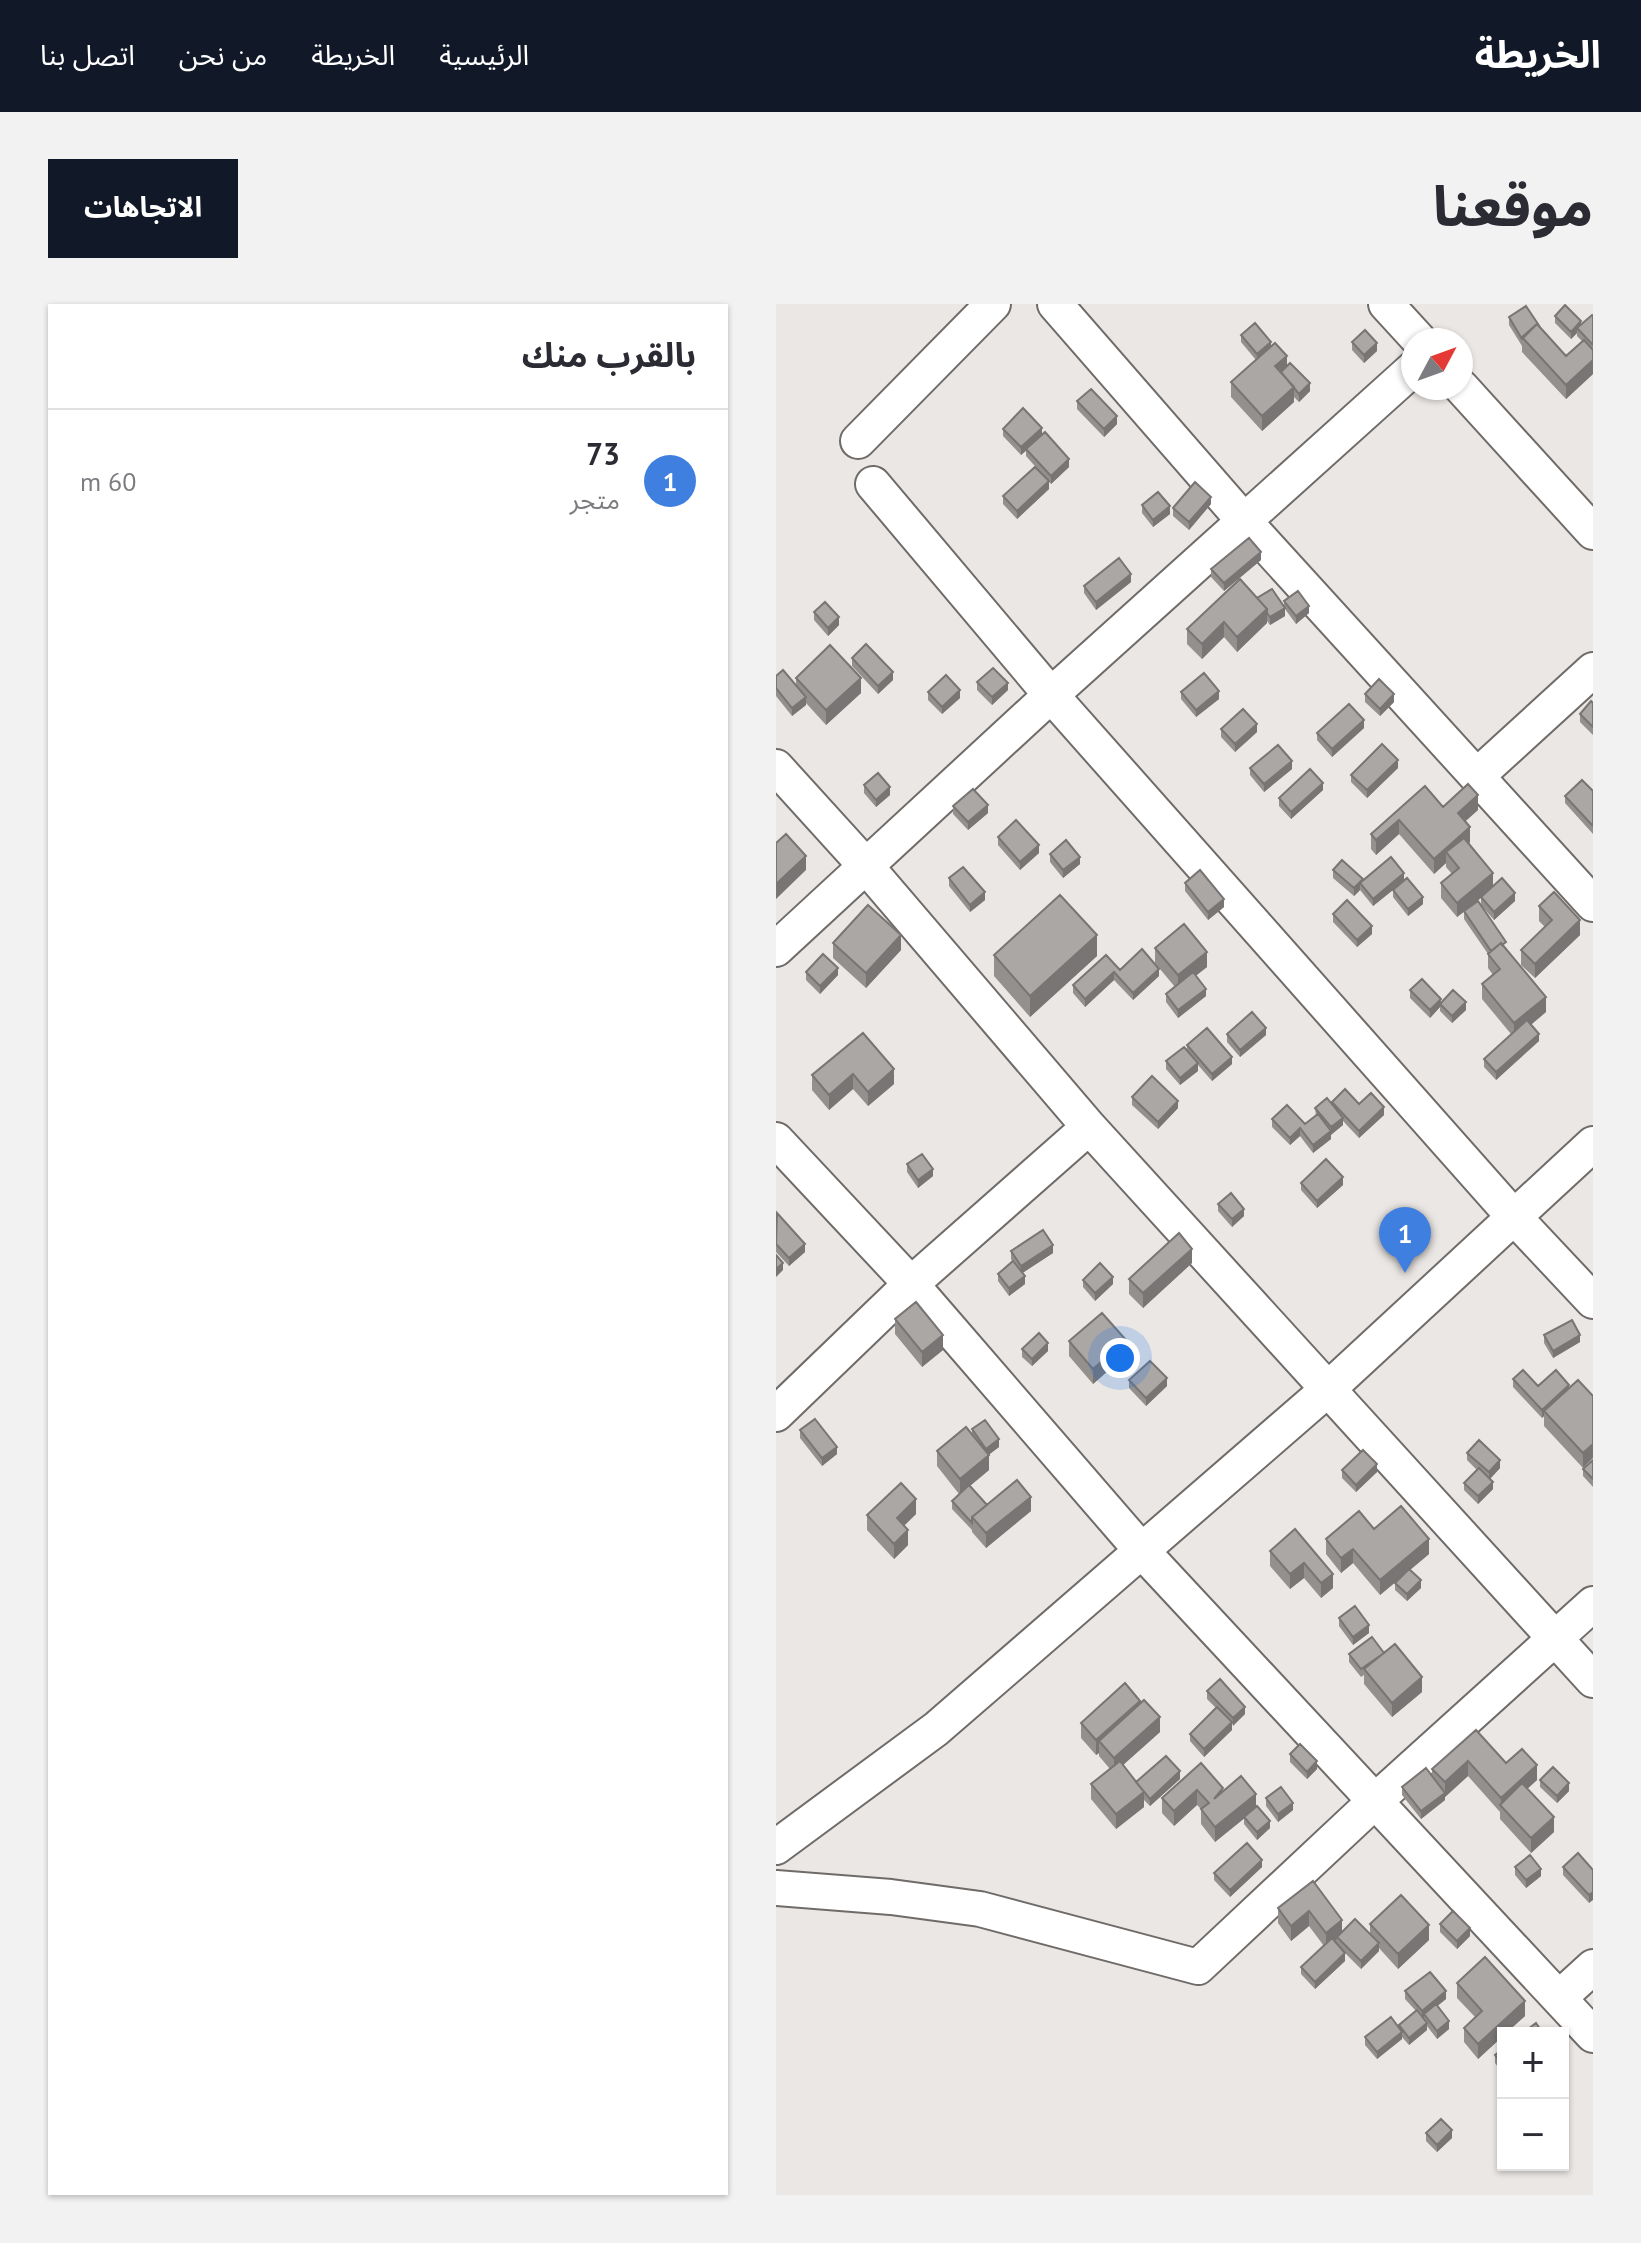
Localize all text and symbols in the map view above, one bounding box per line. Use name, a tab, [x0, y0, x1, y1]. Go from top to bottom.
text: الخريطة	[1475, 29, 1601, 78]
text: اتصل بنا	[40, 36, 135, 73]
text: من نحن	[179, 36, 267, 73]
text: الخريطة	[311, 36, 395, 73]
text: الرئيسية	[439, 36, 529, 73]
button: الاتجاهات	[48, 159, 238, 258]
text: موقعنا	[1433, 169, 1593, 241]
north arrow	[1401, 328, 1473, 400]
text: بالقرب منك	[522, 332, 696, 376]
text: 73	[586, 434, 620, 473]
text: 60 m	[80, 465, 136, 498]
text: 1	[663, 465, 677, 498]
text: متجر	[570, 483, 620, 516]
pin: 1	[1379, 1207, 1431, 1273]
your location	[1100, 1338, 1140, 1378]
map controls	[1497, 2027, 1569, 2171]
button: +	[1497, 2027, 1569, 2099]
button: −	[1497, 2099, 1569, 2171]

